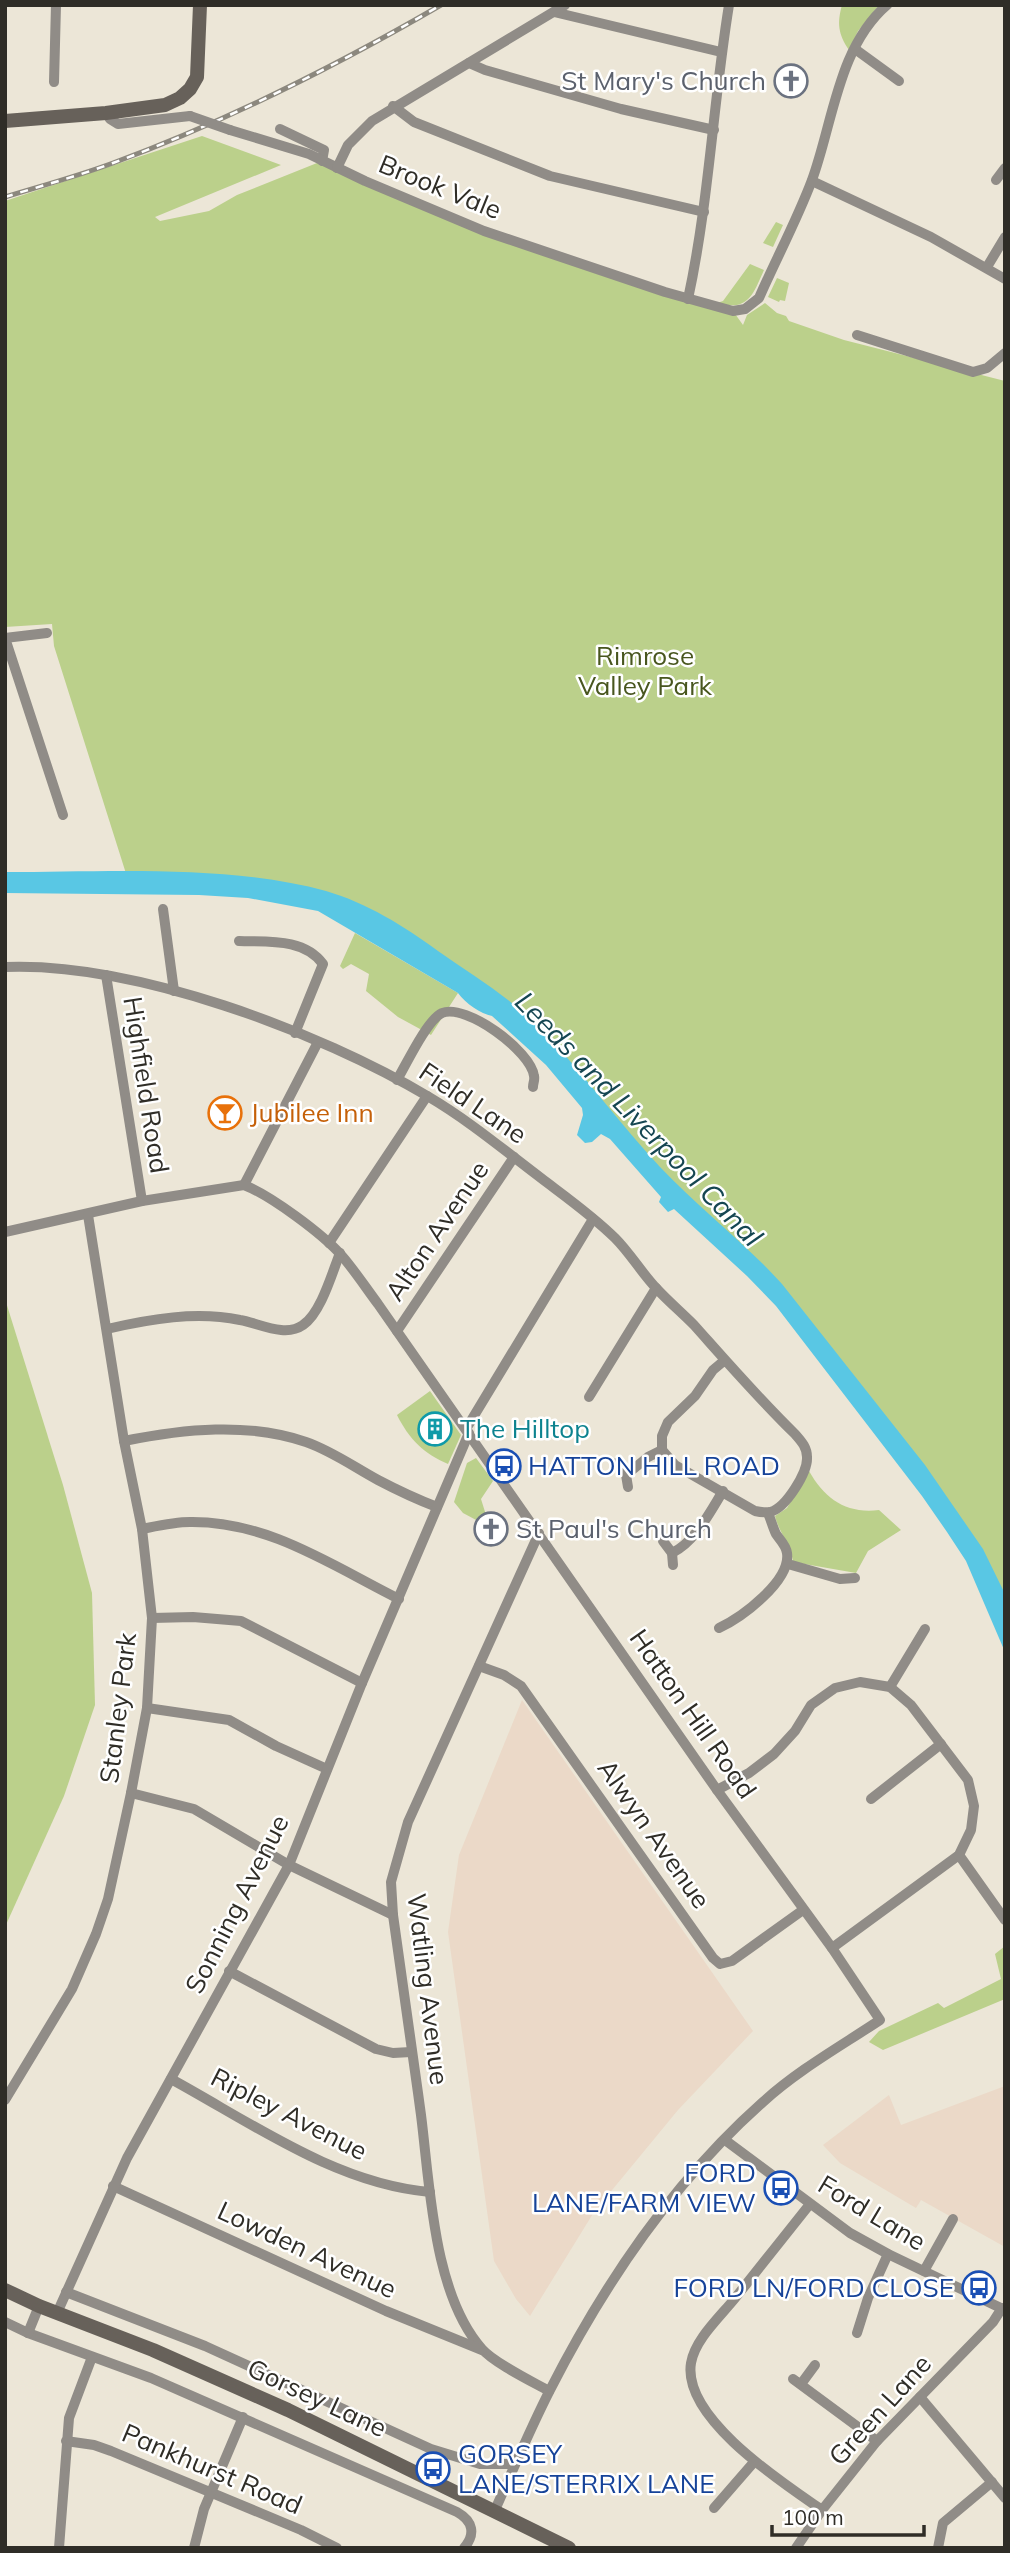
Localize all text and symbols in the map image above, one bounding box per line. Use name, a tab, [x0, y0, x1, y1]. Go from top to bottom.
church icon: St Mary's Church	[772, 62, 810, 100]
place label: St Mary's Church	[561, 64, 766, 97]
street label: Brook Vale	[374, 147, 506, 226]
park label: Rimrose Valley Park	[578, 639, 713, 702]
water label: Leeds and Liverpool Canal	[508, 984, 771, 1254]
street label: Highfield Road	[116, 994, 177, 1176]
street label: Field Lane	[413, 1055, 533, 1151]
bar icon: Jubilee Inn	[206, 1094, 244, 1132]
place label: Jubilee Inn	[250, 1096, 374, 1129]
street label: Alton Avenue	[378, 1154, 495, 1307]
building icon: The Hilltop	[416, 1410, 454, 1448]
place label: The Hilltop	[460, 1412, 590, 1445]
bus stop icon: HATTON HILL ROAD	[485, 1447, 523, 1485]
place label: HATTON HILL ROAD	[528, 1449, 780, 1482]
church icon: St Paul's Church	[472, 1510, 510, 1548]
place label: St Paul's Church	[516, 1512, 712, 1545]
street label: Hatton Hill Road	[623, 1623, 764, 1805]
street label: Stanley Park	[92, 1630, 143, 1785]
street label: Alwyn Avenue	[591, 1753, 718, 1915]
street label: Sonning Avenue	[177, 1809, 296, 1999]
street label: Watling Avenue	[400, 1891, 457, 2087]
street label: Ripley Avenue	[206, 2060, 373, 2167]
place label: FORD LANE/FARM VIEW	[532, 2156, 756, 2219]
street label: Ford Lane	[812, 2168, 932, 2258]
bus stop icon: FORD LANE/FARM VIEW	[762, 2169, 800, 2207]
street label: Lowden Avenue	[213, 2194, 402, 2305]
bus stop icon: FORD LN/FORD CLOSE	[960, 2269, 998, 2307]
place label: FORD LN/FORD CLOSE	[674, 2271, 954, 2304]
street label: Green Lane	[821, 2347, 938, 2472]
street label: Gorsey Lane	[242, 2351, 392, 2444]
street label: Pankhurst Road	[117, 2416, 307, 2521]
place label: GORSEY LANE/STERRIX LANE	[458, 2437, 715, 2500]
bus stop icon: GORSEY LANE/STERRIX LANE	[414, 2450, 452, 2488]
scale bar	[772, 2494, 924, 2538]
text: 100 m	[782, 2504, 844, 2530]

